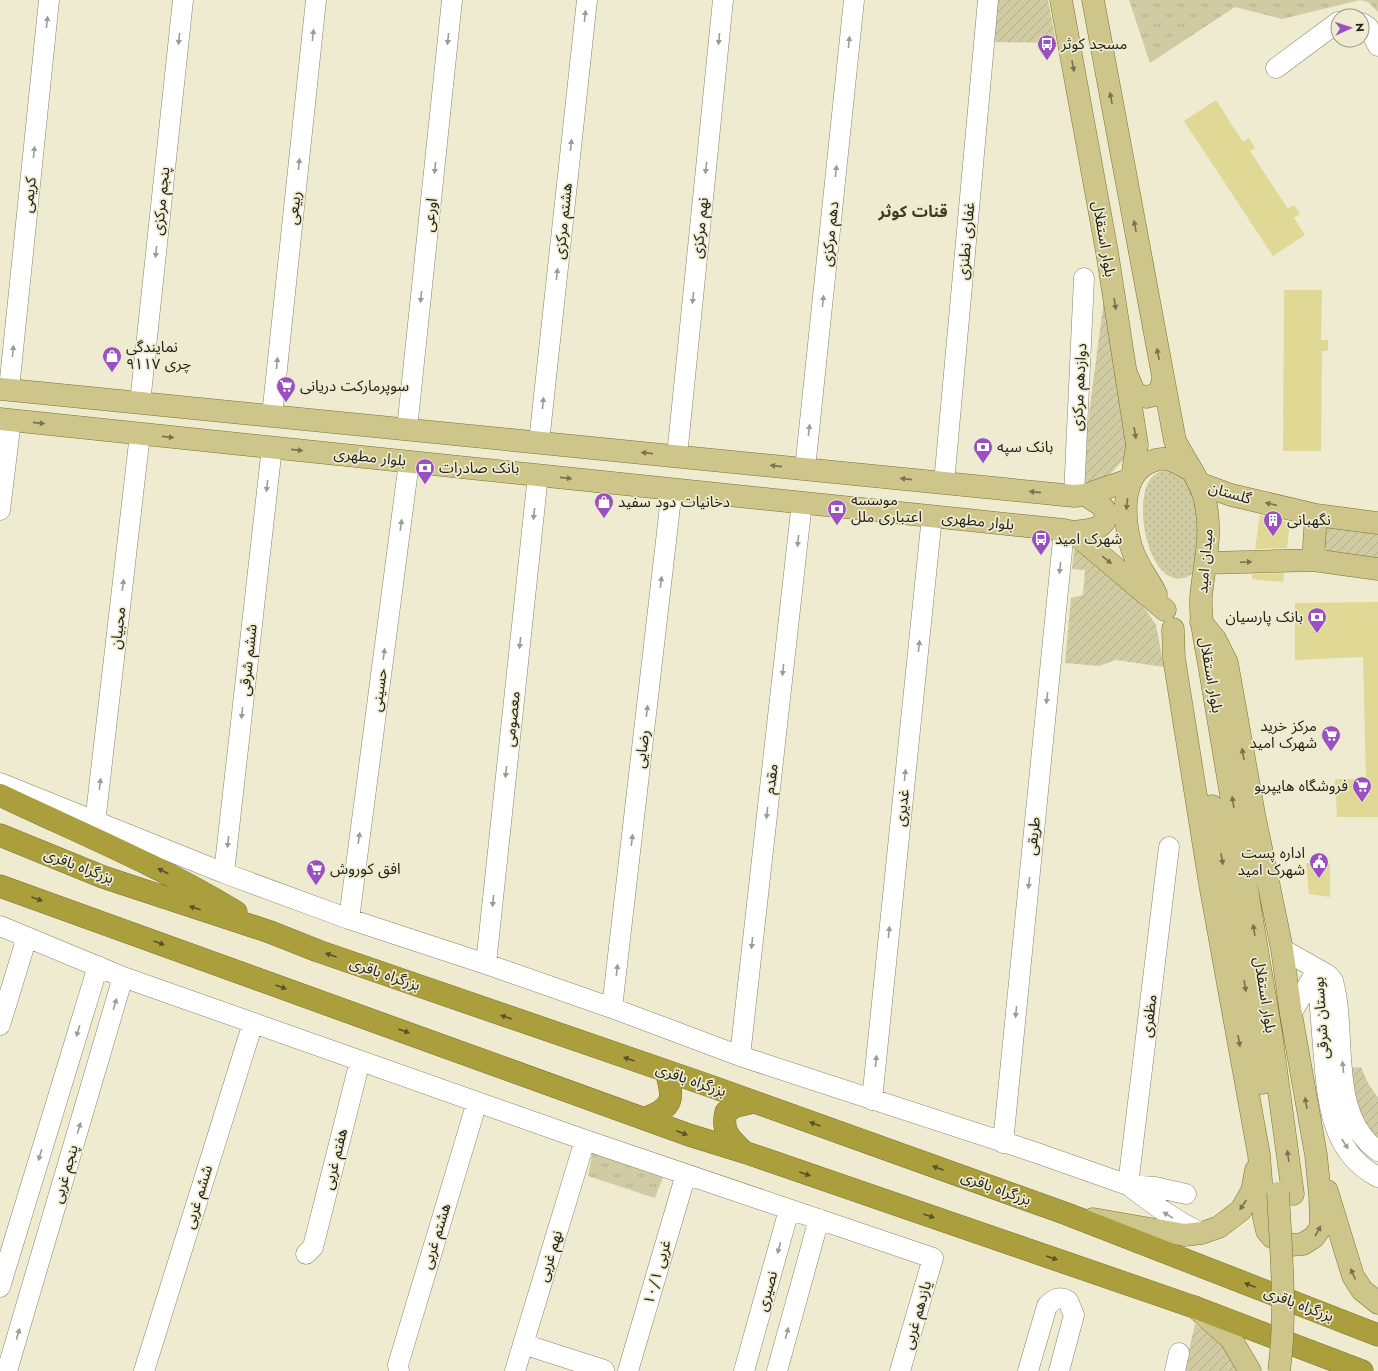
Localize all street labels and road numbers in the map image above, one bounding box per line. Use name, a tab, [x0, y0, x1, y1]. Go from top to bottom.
street label: پنجم مرکزی	[146, 166, 176, 236]
street label: کریمی	[16, 175, 42, 214]
street label: هشتم مرکزی	[548, 182, 578, 260]
street label: ربیعی	[281, 190, 307, 226]
street label: نهم مرکزی	[686, 196, 714, 260]
street label: اورعی	[417, 197, 443, 233]
street label: بلوار استقلال	[1086, 199, 1122, 279]
street label: دهم مرکزی	[816, 200, 844, 268]
street label: غفاری نطنزی	[952, 201, 980, 281]
street label: دوازدهم مرکزی	[1066, 343, 1092, 431]
street label: بلوار مطهری	[333, 442, 407, 472]
street label: گلستان	[1206, 476, 1255, 510]
street label: بلوار مطهری	[941, 506, 1015, 536]
street label: میدان امید	[1191, 528, 1219, 594]
street label: محبیان	[104, 605, 132, 651]
street label: ششم شرقی	[233, 623, 263, 697]
street label: بلوار استقلال	[1193, 635, 1229, 715]
street label: حسینی	[365, 667, 393, 713]
street label: معصومی	[498, 690, 526, 748]
street label: رضایی	[629, 729, 655, 769]
street label: مقدم	[758, 762, 784, 796]
street label: غدیری	[889, 788, 915, 828]
street label: طریقی	[1020, 816, 1046, 856]
street label: بزرگراه باقری	[41, 843, 117, 889]
street label: بزرگراه باقری	[347, 952, 423, 996]
street label: بلوار استقلال	[1248, 955, 1282, 1035]
street label: بوستان شرقی	[1307, 976, 1335, 1060]
street label: مظفری	[1135, 993, 1163, 1039]
street label: بزرگراه باقری	[653, 1058, 729, 1102]
street label: هفتم غربی	[317, 1126, 353, 1192]
street label: پنجم غربی	[46, 1142, 84, 1206]
street label: ششم غربی	[178, 1162, 218, 1232]
street label: بزرگراه باقری	[958, 1165, 1034, 1211]
street label: هشتم غربی	[416, 1200, 456, 1272]
street label: نهم غربی	[532, 1228, 568, 1284]
street label: ۱۰/۱ غربی	[637, 1237, 677, 1307]
street label: نصیری	[751, 1268, 783, 1314]
street label: یازدهم غربی	[897, 1278, 937, 1352]
street label: بزرگراه باقری	[1261, 1281, 1337, 1327]

